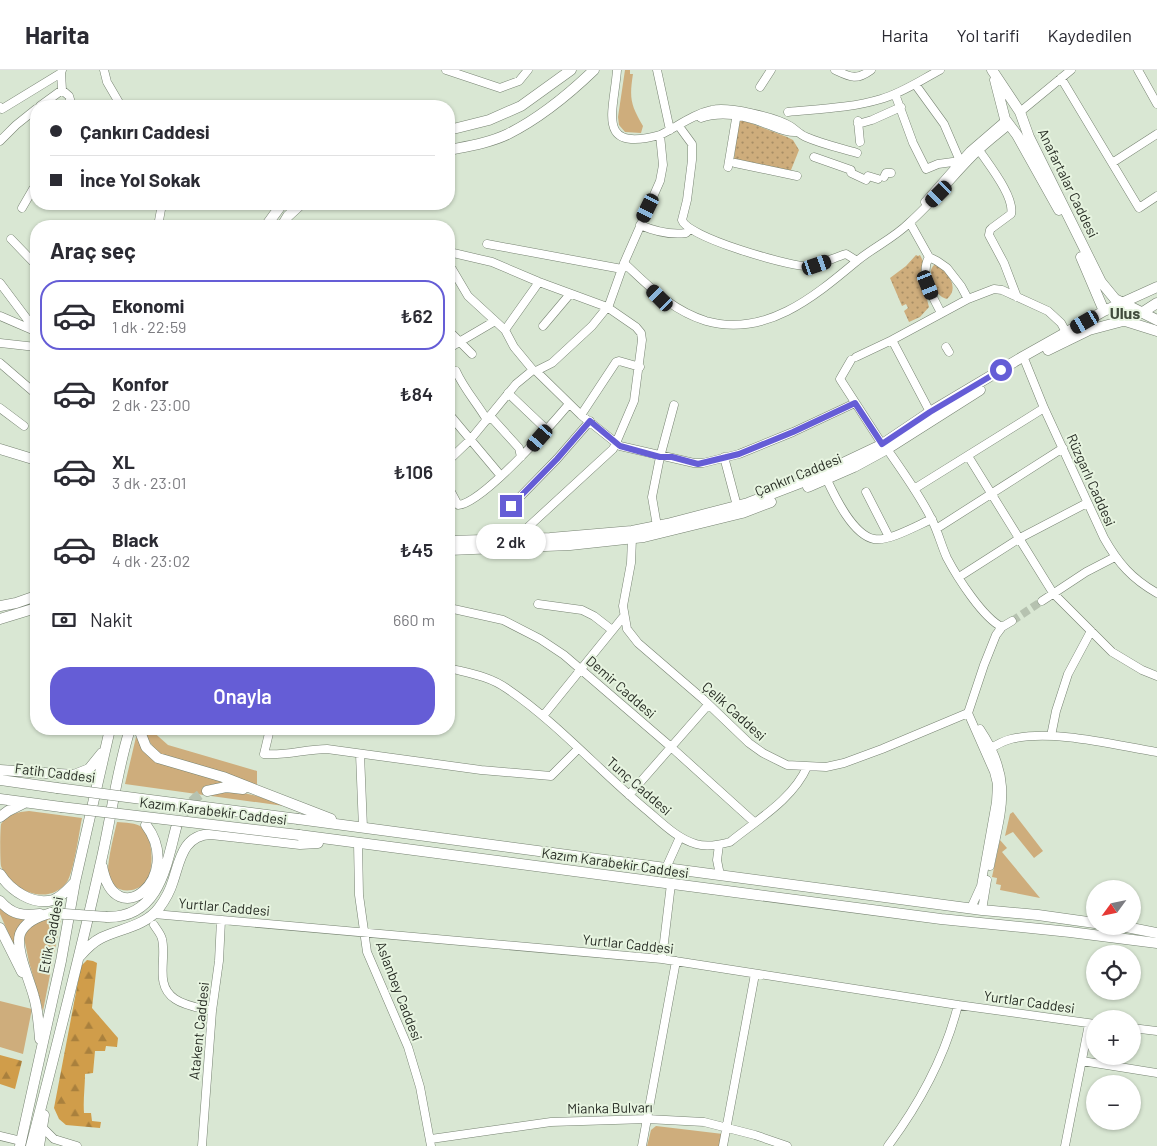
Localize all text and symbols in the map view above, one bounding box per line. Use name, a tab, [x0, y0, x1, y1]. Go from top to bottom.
text: Harita	[25, 20, 89, 49]
text: Harita	[881, 24, 928, 46]
text: Yol tarifi	[956, 24, 1019, 46]
text: Kaydedilen	[1047, 24, 1132, 46]
text: Çankırı Caddesi	[80, 120, 209, 143]
street label: Anafartalar Caddesi	[1035, 126, 1102, 240]
text: İnce Yol Sokak	[80, 168, 201, 191]
car	[923, 178, 954, 210]
car	[634, 191, 661, 225]
text: Araç seç	[50, 237, 136, 263]
car	[800, 253, 833, 277]
car	[915, 268, 940, 302]
car	[644, 282, 675, 314]
icon: car	[52, 293, 97, 338]
text: Ekonomi	[112, 294, 184, 317]
district label: Ulus	[1110, 303, 1140, 322]
text: ₺62	[400, 304, 433, 327]
car	[1068, 308, 1101, 336]
text: 1 dk · 22:59	[112, 317, 186, 336]
route start	[990, 359, 1012, 381]
icon: car	[52, 371, 97, 416]
text: Konfor	[112, 372, 169, 395]
text: ₺84	[400, 382, 433, 405]
text: 2 dk · 23:00	[112, 395, 191, 414]
car	[524, 422, 555, 454]
street label: Rüzgarlı Caddesi	[1064, 431, 1119, 528]
icon: car	[52, 449, 97, 494]
street label: Çankırı Caddesi	[752, 449, 844, 500]
text: XL	[112, 450, 135, 473]
text: ₺106	[393, 460, 433, 483]
text: 3 dk · 23:01	[112, 473, 186, 492]
route end	[500, 495, 522, 517]
callout: 2 dk	[476, 524, 546, 558]
icon: car	[52, 527, 97, 572]
text: Black	[112, 528, 159, 551]
text: 2 dk	[496, 532, 526, 551]
text: ₺45	[400, 538, 433, 561]
text: 4 dk · 23:02	[112, 551, 190, 570]
icon: cash	[50, 606, 78, 634]
text: Nakit	[90, 608, 133, 631]
text: 660 m	[393, 610, 435, 629]
street label: Demir Caddesi	[583, 652, 660, 721]
button: Onayla	[50, 667, 435, 725]
street label: Çelik Caddesi	[699, 678, 770, 744]
street label: Tunç Caddesi	[603, 753, 675, 818]
street label: Fatih Caddesi	[14, 759, 96, 786]
street label: Kazım Karabekir Caddesi	[139, 793, 288, 828]
street label: Kazım Karabekir Caddesi	[541, 844, 690, 881]
north arrow	[1086, 880, 1141, 935]
map controls	[1086, 880, 1141, 1130]
street label: Yurtlar Caddesi	[178, 894, 270, 919]
street label: Etlik Caddesi	[35, 895, 66, 975]
street label: Yurtlar Caddesi	[582, 930, 675, 957]
street label: Aslanbey Caddesi	[373, 939, 426, 1043]
button: locate	[1086, 945, 1141, 1000]
street label: Atakent Caddesi	[185, 981, 212, 1081]
street label: Yurtlar Caddesi	[983, 987, 1076, 1016]
button: +	[1086, 1010, 1141, 1065]
button: −	[1086, 1075, 1141, 1130]
street label: Mianka Bulvarı	[567, 1098, 653, 1117]

